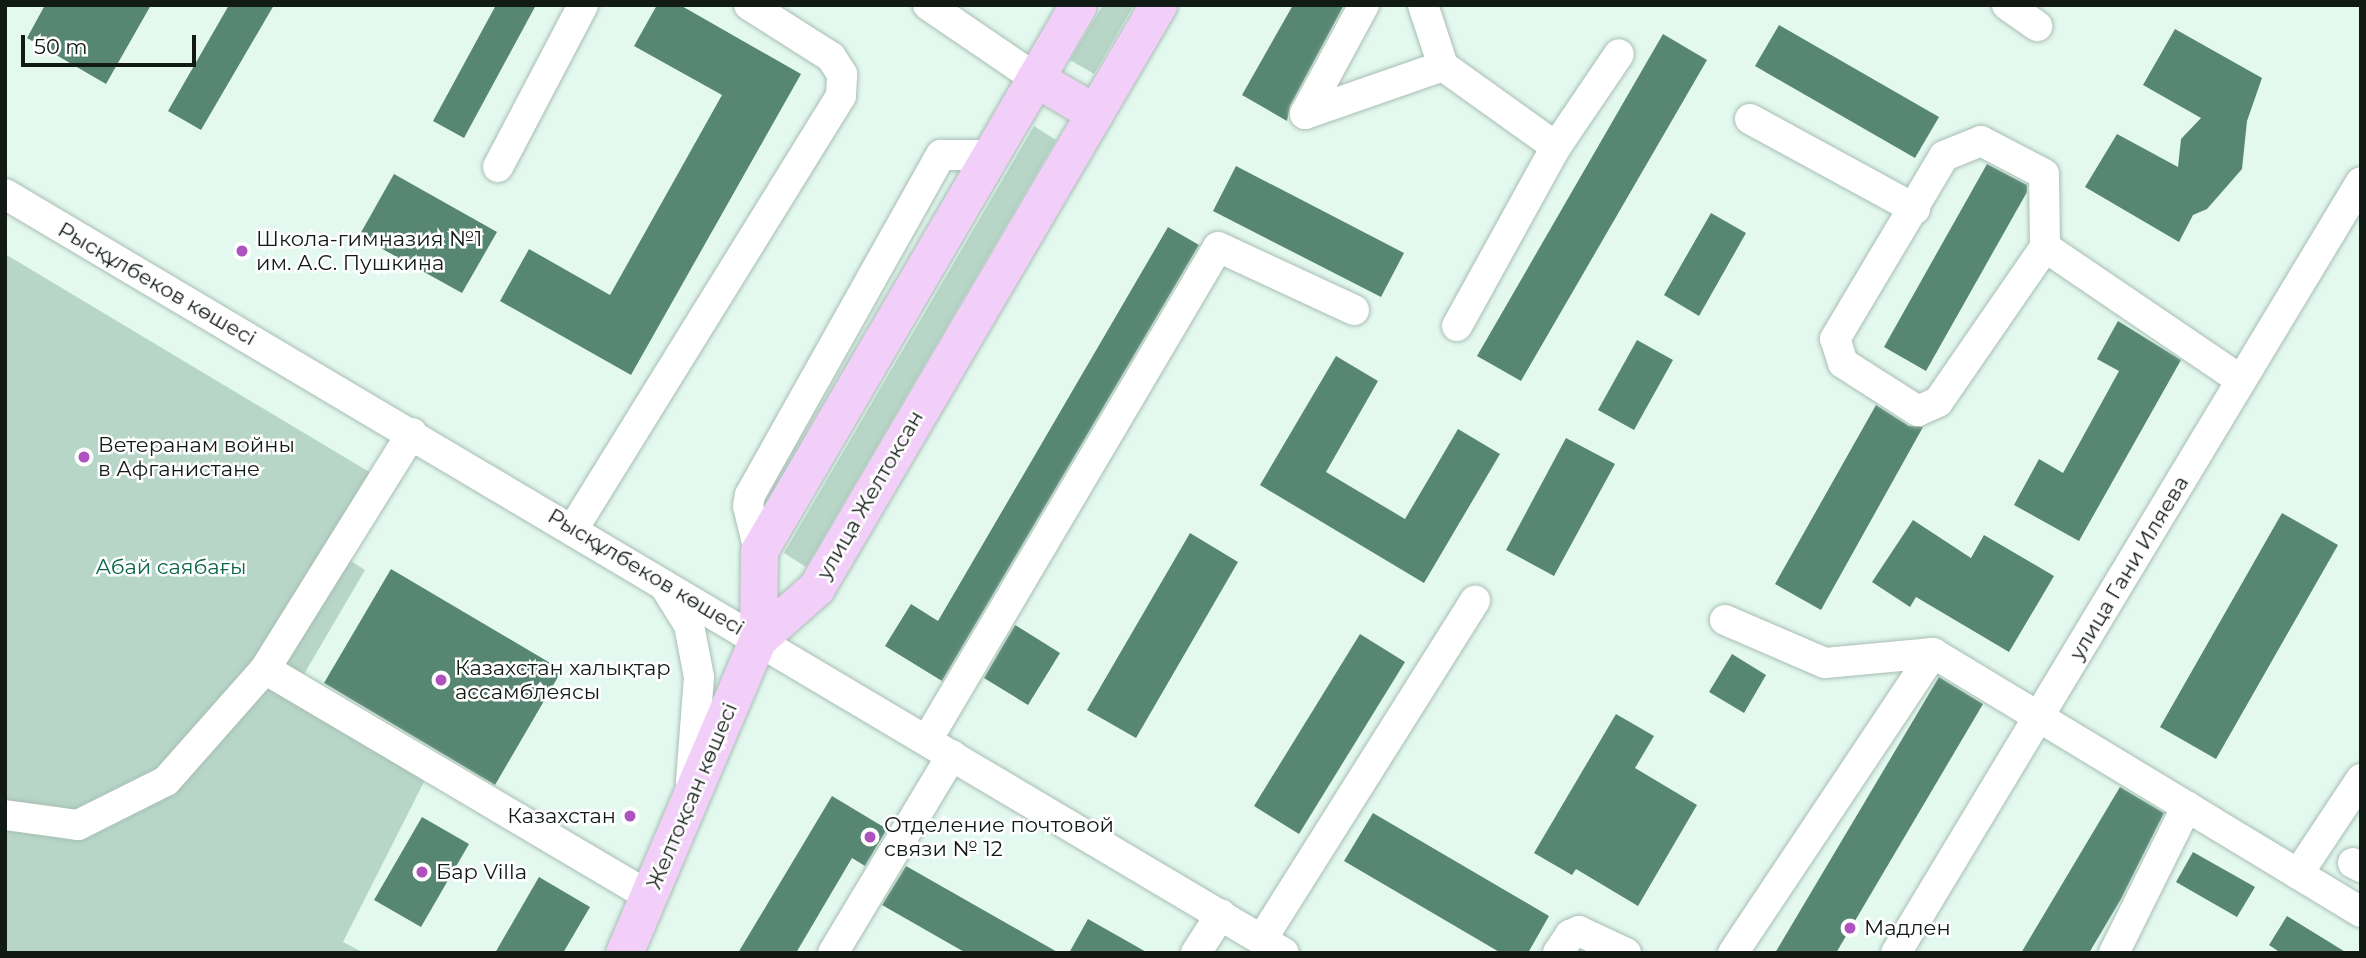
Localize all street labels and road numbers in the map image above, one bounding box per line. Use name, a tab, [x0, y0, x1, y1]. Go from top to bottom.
street label: Рысқұлбеков көшесі	[53, 217, 261, 351]
street label: улица Желтоксан	[811, 406, 929, 584]
street label: улица Гани Иляева	[2064, 471, 2194, 665]
street label: Рысқұлбеков көшесі	[543, 503, 749, 641]
street label: Желтоқсан көшесі	[641, 699, 743, 893]

